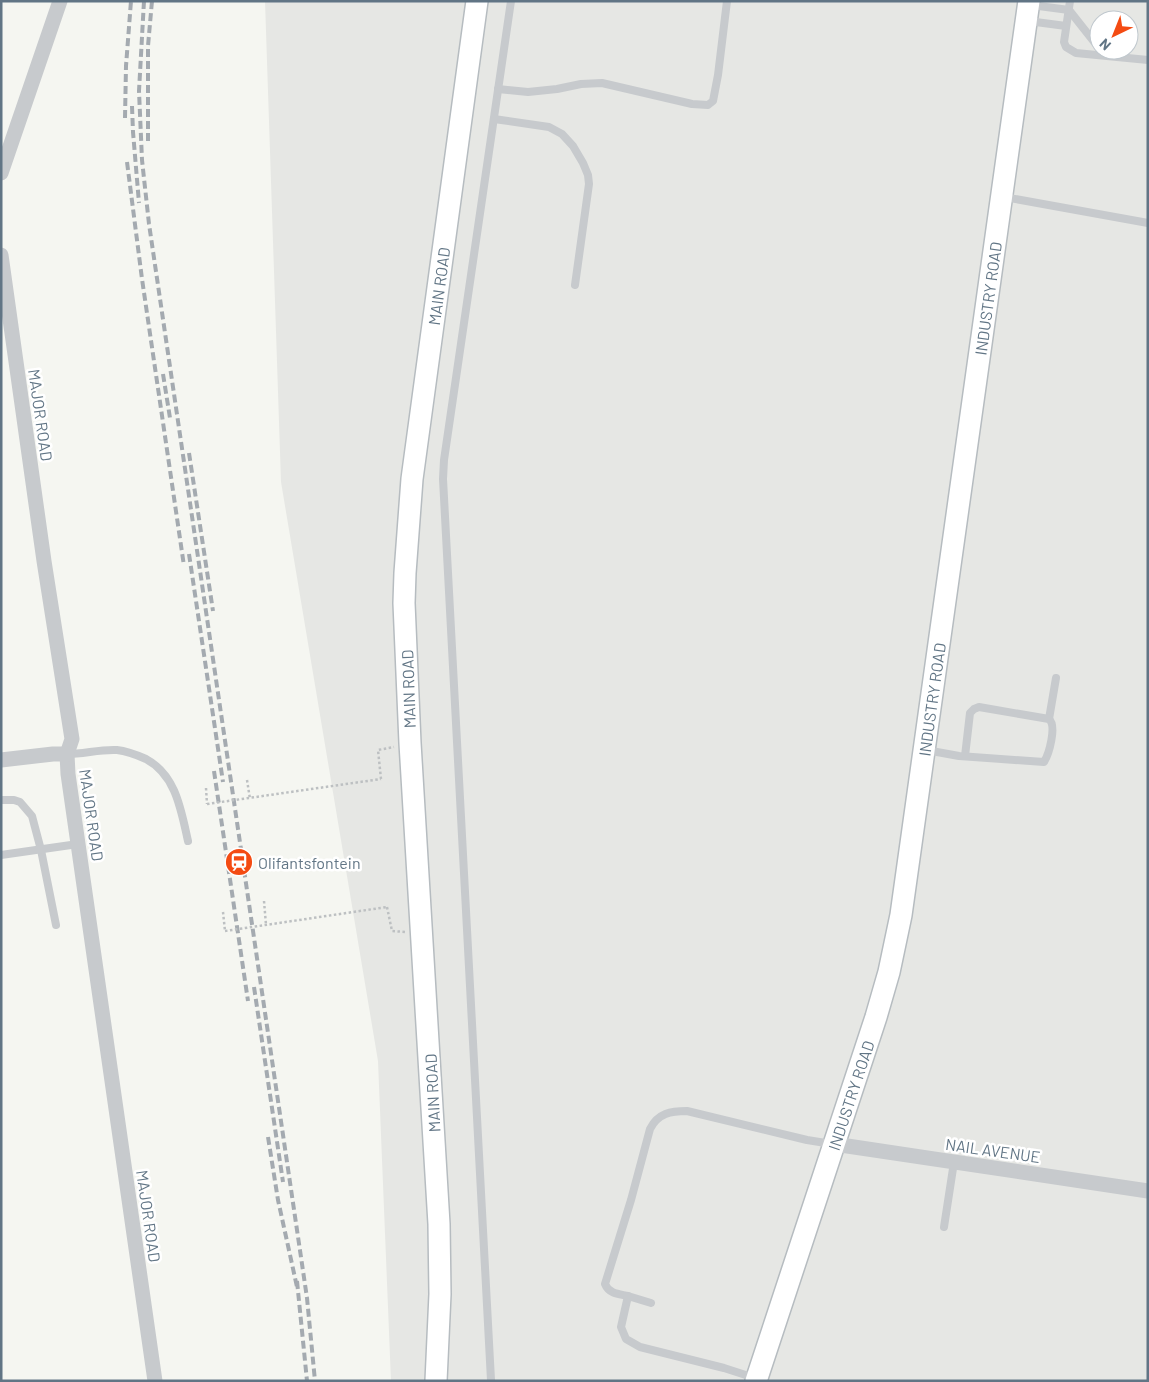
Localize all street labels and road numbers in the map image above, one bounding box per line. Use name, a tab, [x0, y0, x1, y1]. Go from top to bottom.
street label: INDUSTRY ROAD	[970, 240, 1005, 356]
street label: MAIN ROAD	[424, 246, 453, 326]
street label: MAJOR ROAD	[25, 368, 57, 462]
street label: INDUSTRY ROAD	[914, 642, 949, 757]
street label: MAIN ROAD	[397, 649, 419, 729]
street label: MAJOR ROAD	[76, 768, 108, 862]
street label: INDUSTRY ROAD	[823, 1038, 877, 1152]
street label: MAIN ROAD	[420, 1053, 444, 1133]
street label: NAIL AVENUE	[944, 1134, 1042, 1166]
street label: MAJOR ROAD	[133, 1169, 165, 1263]

